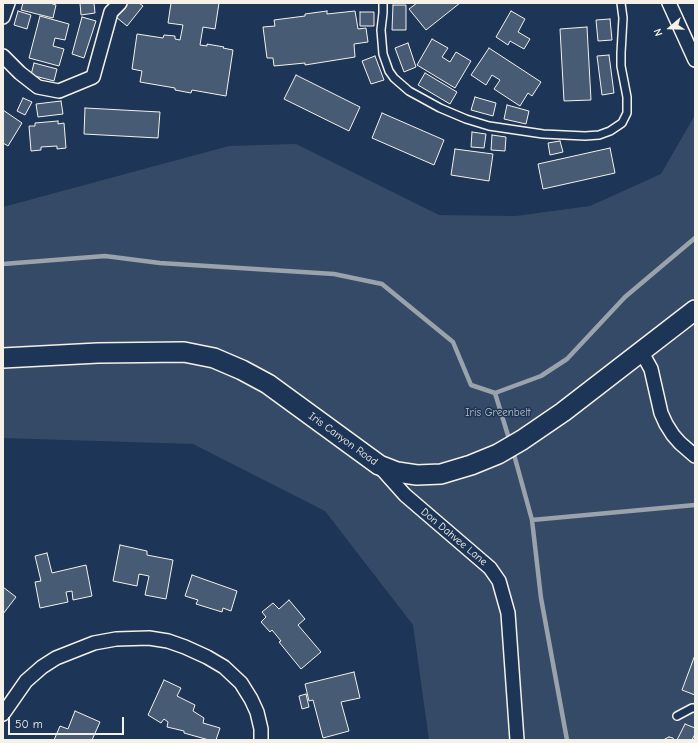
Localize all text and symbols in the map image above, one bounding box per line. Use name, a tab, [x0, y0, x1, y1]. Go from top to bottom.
north arrow	[650, 8, 690, 48]
text: N	[651, 27, 666, 38]
park label: Iris Greenbelt	[465, 406, 531, 420]
street label: Iris Canyon Road	[306, 410, 380, 468]
street label: Don Dahvee Lane	[418, 505, 490, 569]
scale bar	[10, 709, 126, 735]
text: 50 m	[15, 717, 43, 731]

